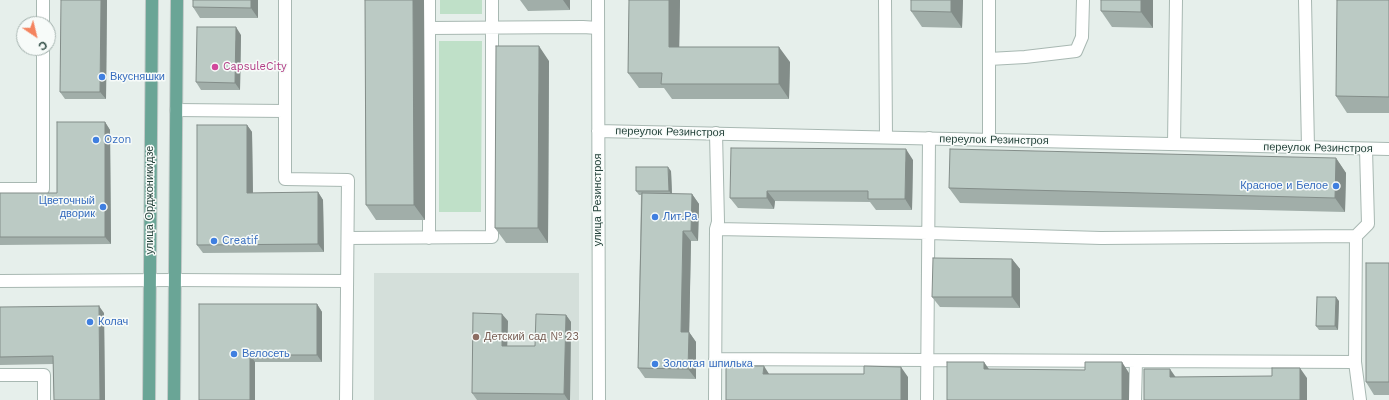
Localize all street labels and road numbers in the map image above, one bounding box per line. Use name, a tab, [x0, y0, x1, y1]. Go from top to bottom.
street label: переулок Резинстроя	[615, 124, 725, 140]
street label: переулок Резинстроя	[939, 132, 1049, 148]
street label: переулок Резинстроя	[1263, 140, 1373, 156]
street label: улица Орджоникидзе	[143, 146, 157, 254]
street label: улица Резинстроя	[591, 154, 605, 246]

